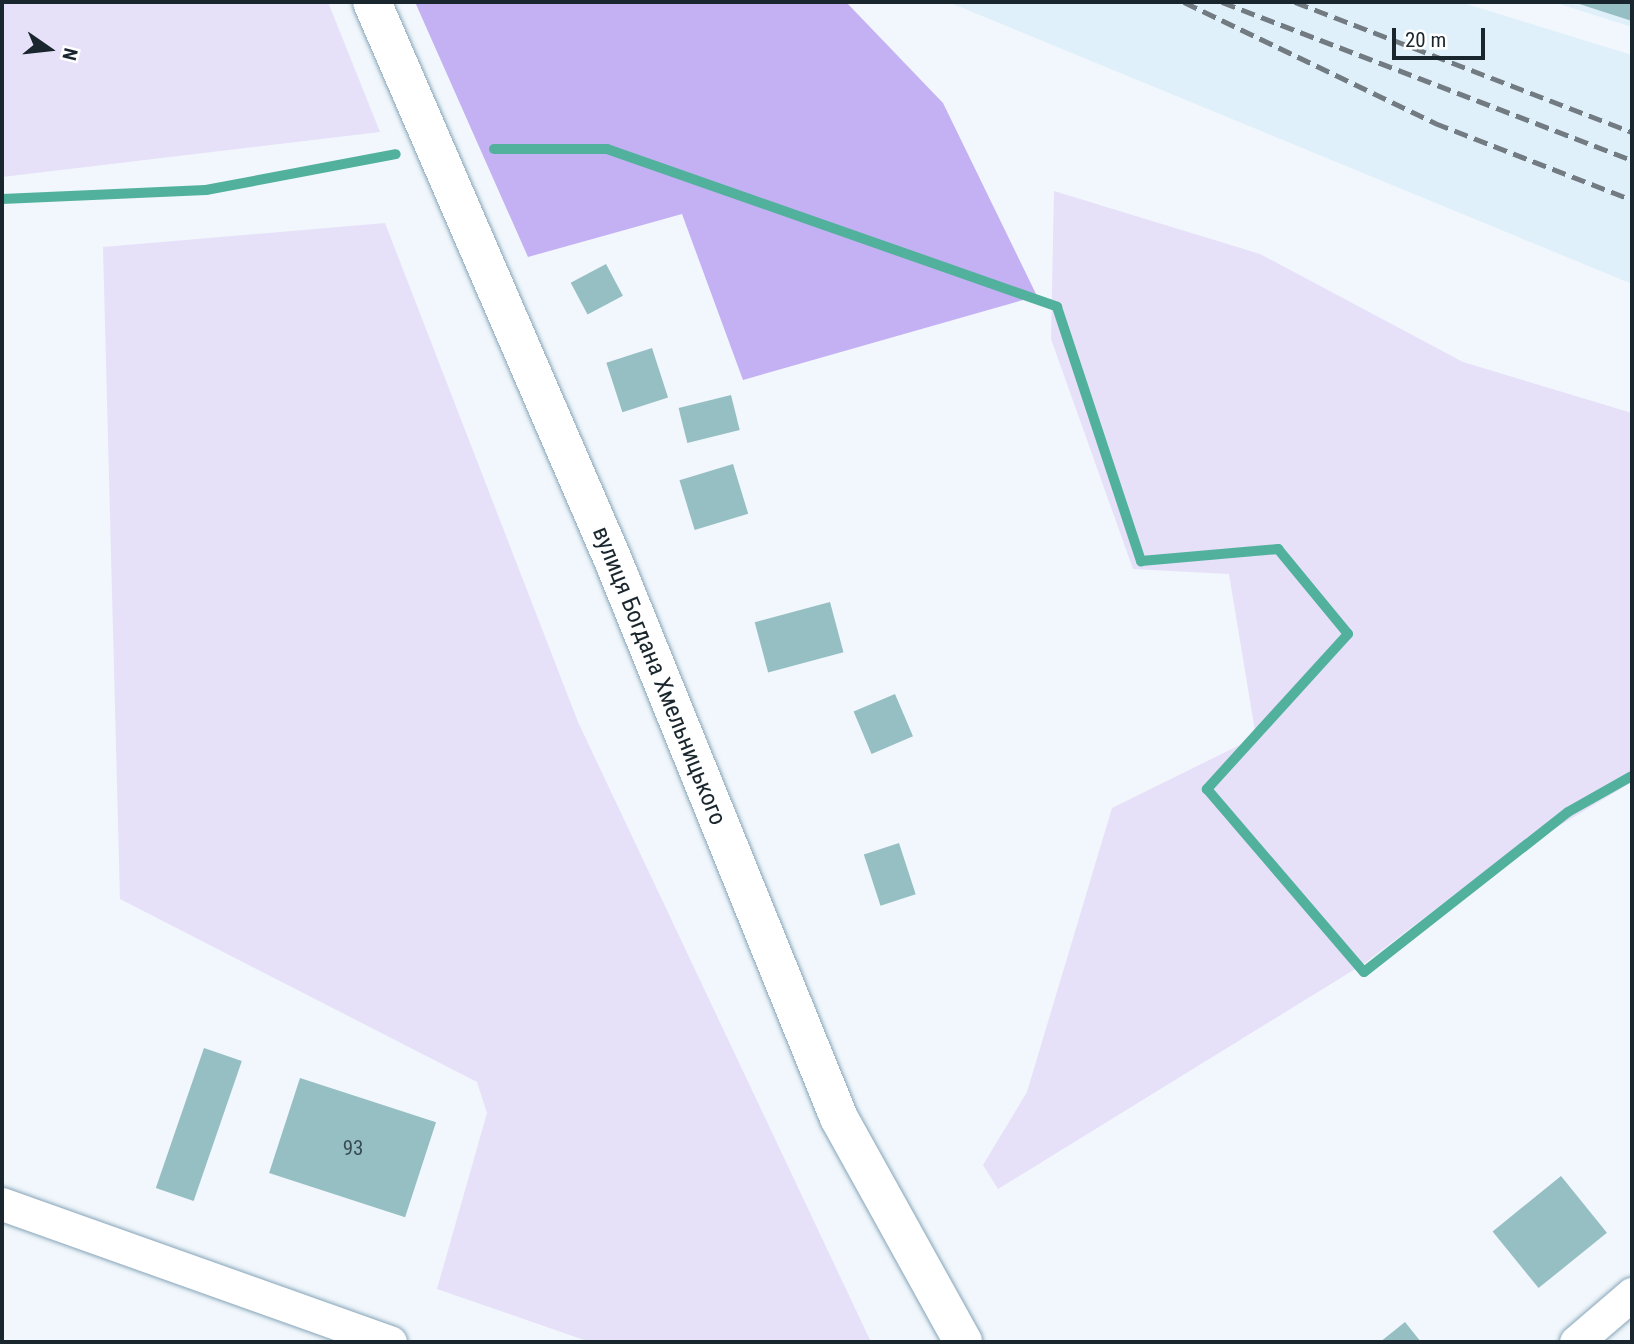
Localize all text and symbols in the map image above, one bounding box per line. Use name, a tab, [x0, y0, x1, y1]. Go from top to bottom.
north arrow	[14, 14, 84, 84]
scale bar	[1396, 14, 1489, 58]
text: 20 m	[1405, 28, 1446, 52]
text: N	[57, 46, 82, 63]
street label: вулиця Богдана Хмельницького	[586, 523, 732, 829]
house number: 93	[343, 1135, 363, 1161]

